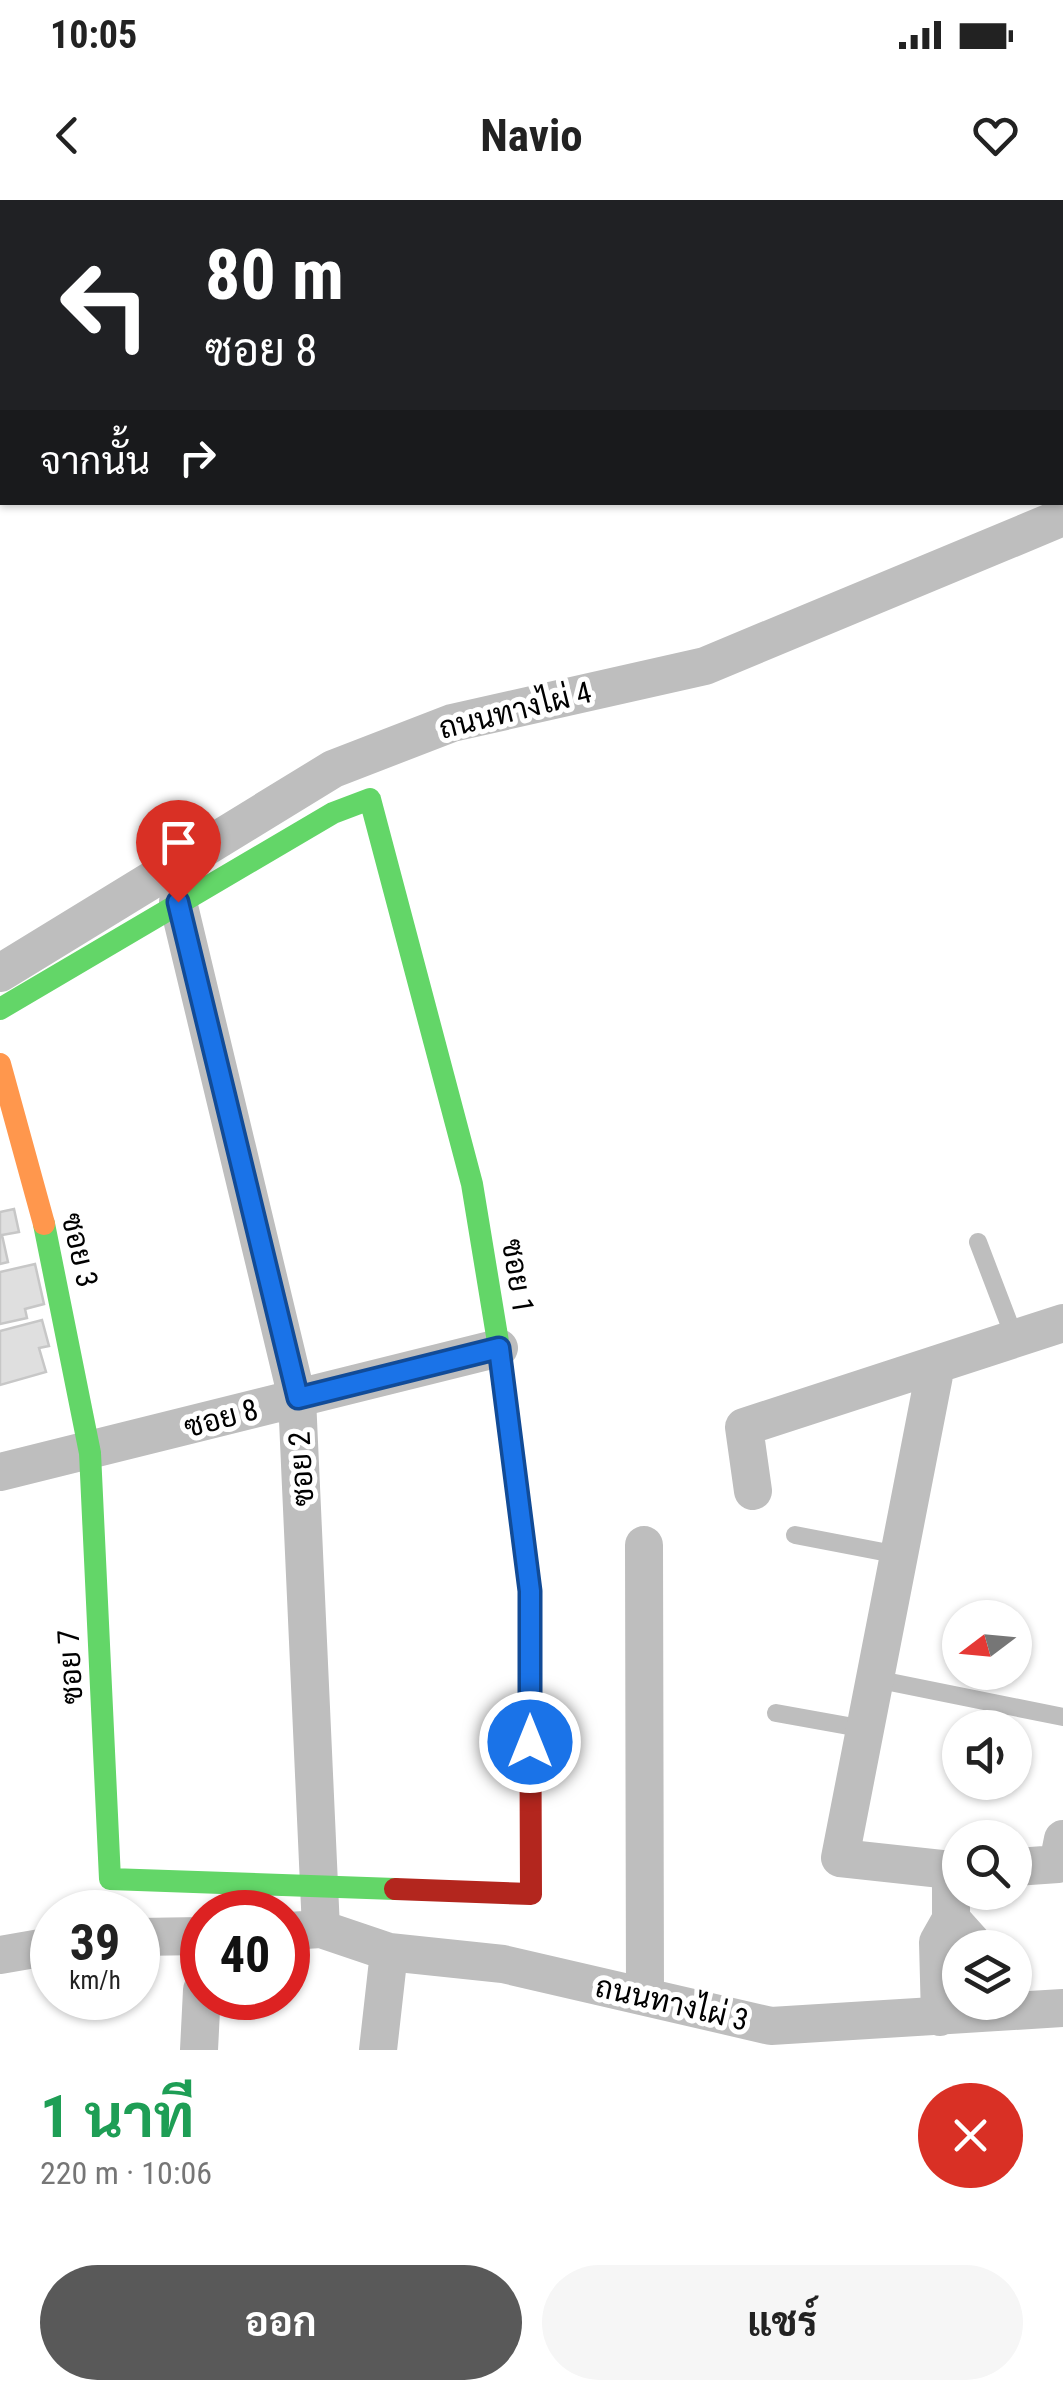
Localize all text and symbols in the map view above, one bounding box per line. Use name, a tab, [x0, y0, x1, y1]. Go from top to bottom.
text: 10:05	[50, 13, 137, 57]
icon: back	[40, 108, 95, 163]
icon: heart	[968, 108, 1023, 163]
text: Navio	[480, 109, 583, 162]
text: 80 m	[205, 234, 344, 316]
icon: left	[40, 240, 170, 370]
text: ซอย 8	[205, 324, 317, 377]
icon: right	[170, 430, 225, 485]
text: จากนั้น	[40, 439, 150, 483]
street label: ถนนทางไผ่ 4	[435, 672, 595, 746]
pin	[136, 800, 221, 903]
icon: arrive	[151, 815, 206, 870]
street label: ซอย 3	[55, 1210, 105, 1290]
street label: ซอย 1	[495, 1236, 541, 1316]
street label: ซอย 8	[180, 1391, 262, 1445]
street label: ซอย 2	[282, 1431, 320, 1507]
north arrow	[942, 1600, 1032, 1690]
map controls	[942, 1600, 1032, 2020]
street label: ซอย 7	[51, 1629, 89, 1705]
position arrow	[478, 1690, 582, 1794]
button: sound	[942, 1710, 1032, 1800]
button: search	[942, 1820, 1032, 1910]
speed limit sign: 40	[180, 1890, 310, 2020]
text: 39	[70, 1914, 120, 1972]
button: layers	[942, 1930, 1032, 2020]
text: km/h	[69, 1966, 121, 1995]
street label: ถนนทางไผ่ 3	[592, 1966, 752, 2038]
text: 1 นาที	[40, 2081, 194, 2152]
button: close	[918, 2083, 1023, 2188]
text: 220 m · 10:06	[40, 2154, 212, 2192]
button: ออก	[40, 2265, 522, 2380]
button: แชร์	[542, 2265, 1023, 2380]

